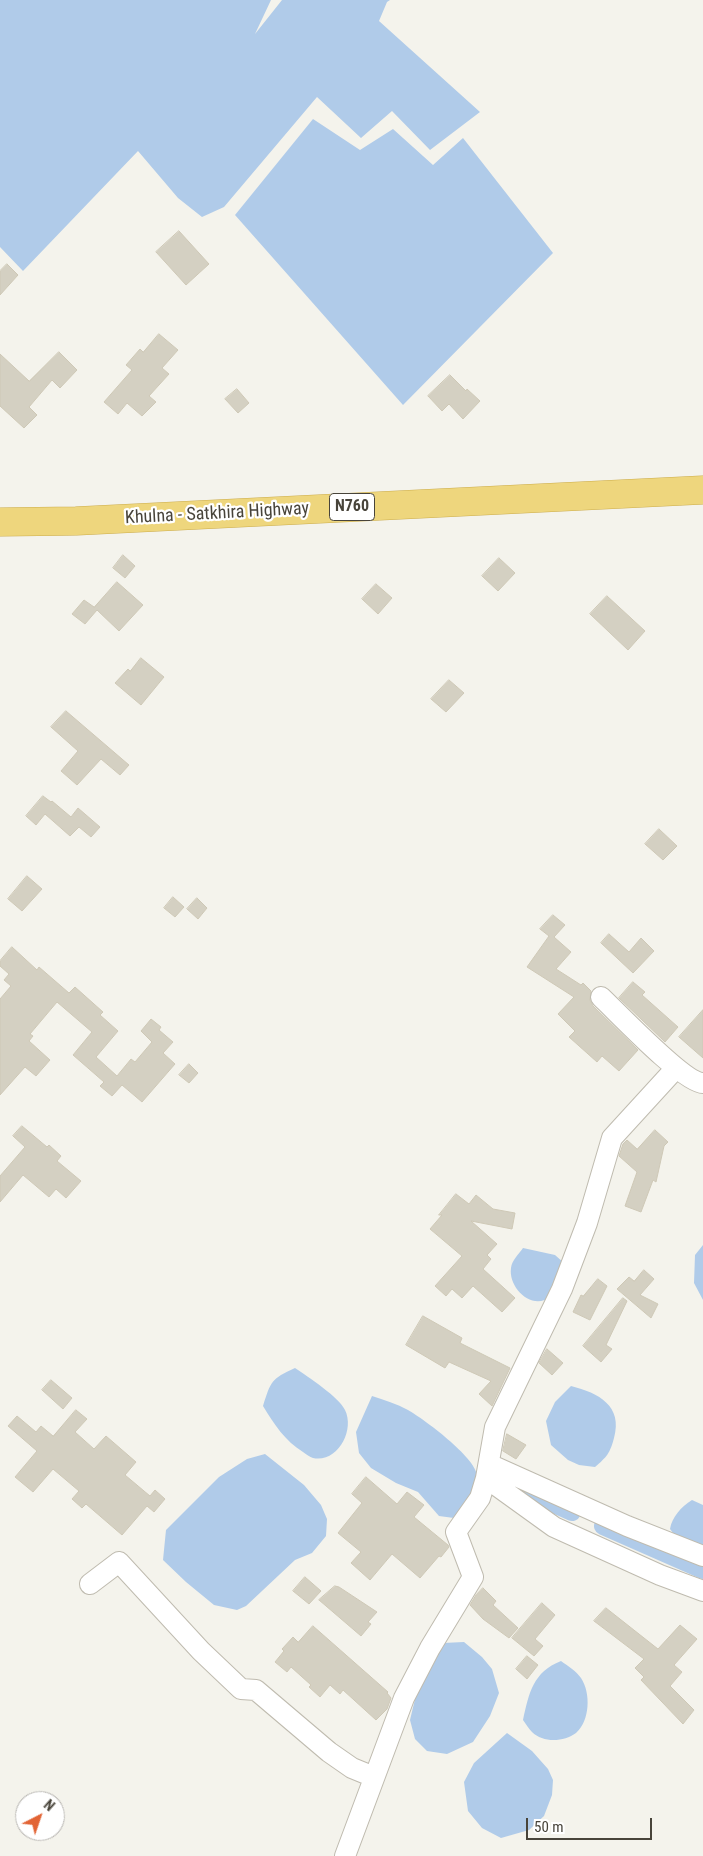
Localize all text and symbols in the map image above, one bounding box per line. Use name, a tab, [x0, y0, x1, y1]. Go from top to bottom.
road number: N760	[330, 494, 374, 520]
street label: Khulna - Satkhira Highway	[125, 498, 309, 530]
north arrow	[15, 1791, 65, 1841]
text: N	[41, 1797, 58, 1814]
scale bar	[528, 1808, 654, 1840]
text: 50 m	[534, 1818, 564, 1836]

